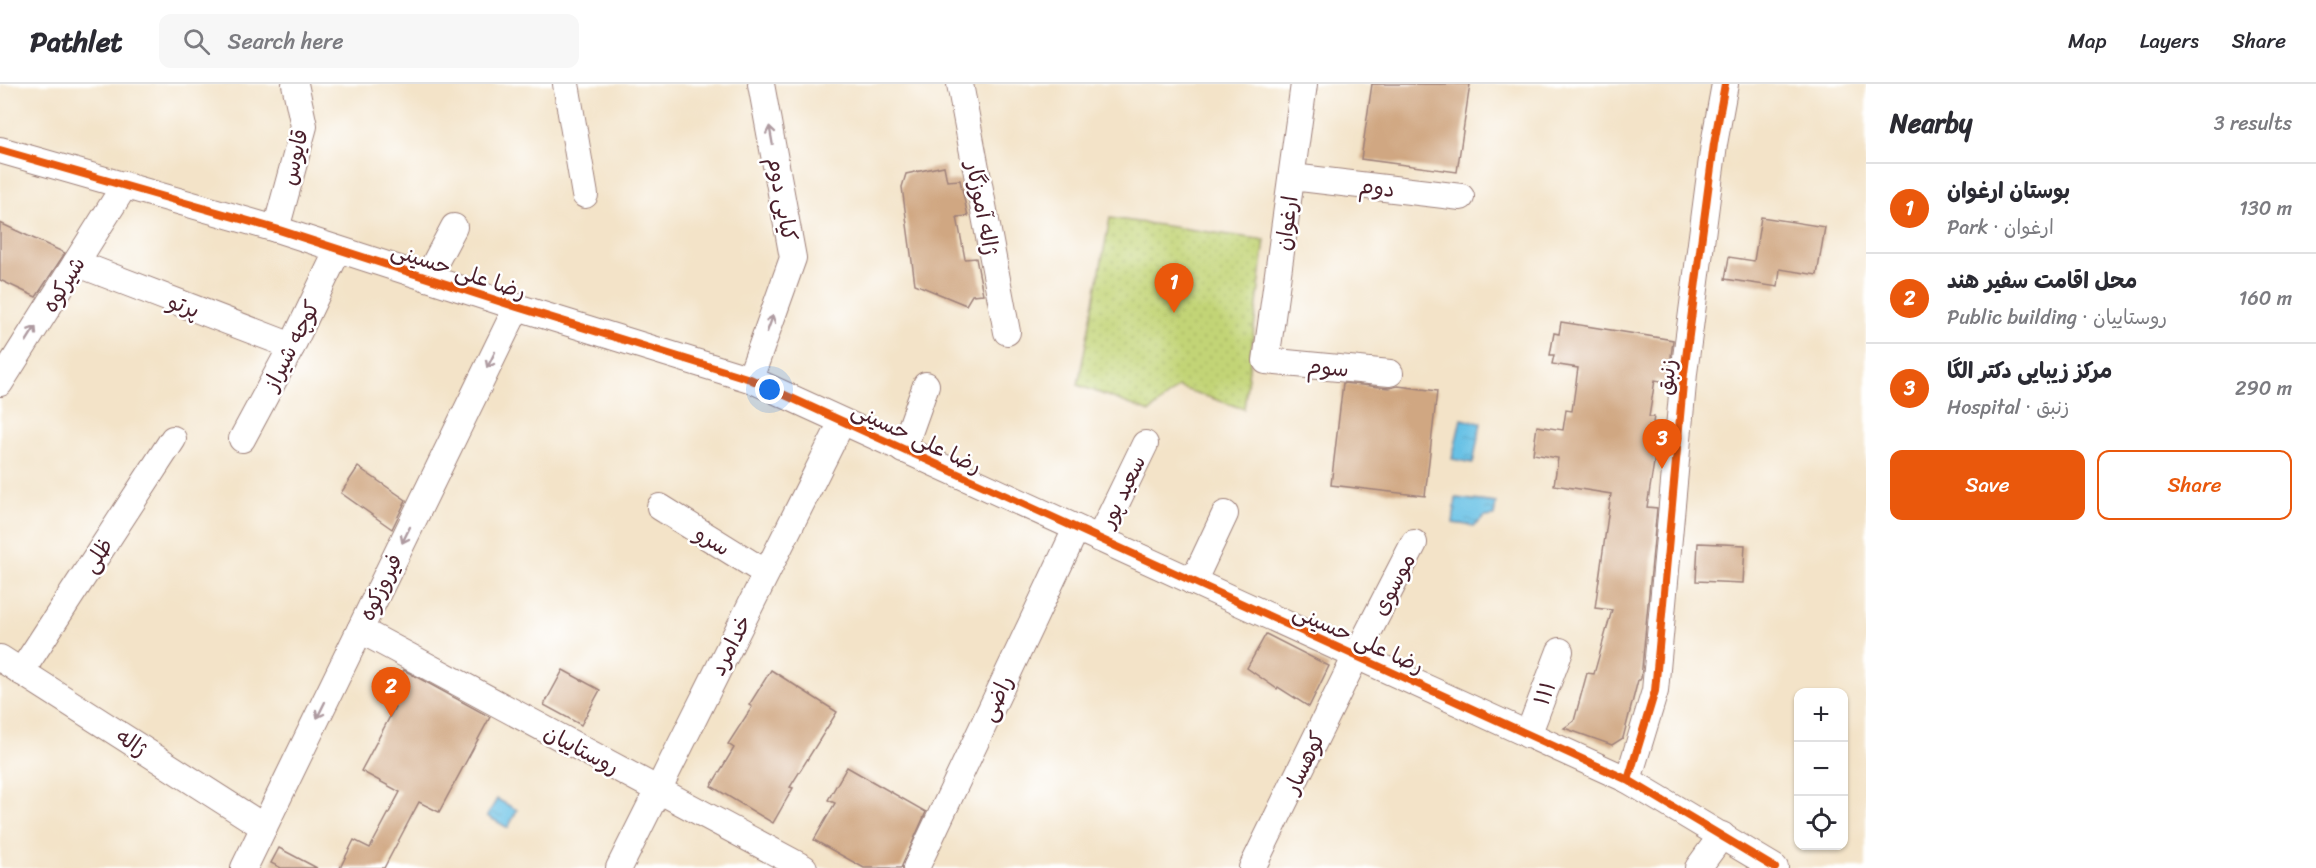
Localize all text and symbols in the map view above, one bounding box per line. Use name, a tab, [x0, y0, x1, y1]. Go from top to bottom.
search box	[159, 14, 579, 68]
text: Pathlet	[30, 17, 123, 66]
text: Search here	[228, 22, 343, 61]
text: Map	[2068, 22, 2107, 60]
text: Layers	[2140, 22, 2199, 60]
text: Share	[2232, 22, 2286, 60]
icon: search	[180, 25, 213, 58]
text: Nearby	[1890, 100, 1972, 146]
text: 3 results	[2214, 106, 2292, 141]
street label: قایوس	[269, 125, 320, 189]
one-way arrow	[765, 126, 776, 146]
street label: کیایی دوم	[756, 154, 809, 244]
street label: ژاله آموزگار	[954, 156, 1011, 258]
street label: دوم	[1357, 166, 1397, 209]
text: بوستان ارغوان	[1947, 171, 2070, 210]
text: 1	[1905, 191, 1914, 226]
text: 130 m	[2239, 191, 2292, 226]
street label: ارغوان	[1263, 193, 1310, 253]
text: Park · ارغوان	[1947, 210, 2054, 245]
street label: رضا علی حسینی	[386, 230, 532, 311]
street label: شیرکوه	[31, 248, 96, 320]
text: محل اقامت سفیر هند	[1947, 261, 2137, 300]
pin: 1	[1154, 264, 1194, 313]
street label: پرتو	[161, 281, 206, 329]
text: 2	[1904, 281, 1915, 316]
text: 160 m	[2239, 281, 2292, 316]
street label: کوچه شیراز	[251, 293, 331, 399]
text: Public building · روستاییان	[1947, 300, 2167, 335]
one-way arrow	[765, 315, 776, 334]
one-way arrow	[26, 326, 38, 343]
street label: سوم	[1305, 346, 1350, 389]
one-way arrow	[485, 350, 497, 368]
text: مرکز زیبایی دکتر الگا	[1947, 351, 2112, 390]
street label: زنبق	[1645, 357, 1688, 397]
text: 3	[1904, 371, 1915, 406]
text: 290 m	[2235, 371, 2292, 406]
your location	[755, 375, 784, 404]
street label: رضا علی حسینی	[845, 390, 989, 485]
text: Hospital · زنبق	[1947, 390, 2069, 425]
pin: 3	[1642, 420, 1682, 469]
street label: سعید پور	[1087, 448, 1157, 536]
button: Save	[1890, 450, 2085, 520]
button: Share	[2097, 450, 2292, 520]
street label: سرو	[686, 514, 739, 567]
one-way arrow	[399, 526, 411, 544]
street label: ظلی	[71, 529, 124, 581]
street label: موسوی	[1361, 546, 1426, 623]
street label: فیروزکوه	[347, 547, 414, 628]
street label: رضا علی حسینی	[1287, 592, 1431, 685]
street label: خدامرد	[698, 608, 762, 683]
pin: 2	[372, 668, 410, 717]
street label: راضی	[969, 668, 1024, 728]
street label: ۱۱۱	[1522, 675, 1567, 711]
map controls	[1794, 688, 1848, 850]
button: +	[1794, 688, 1848, 742]
one-way arrow	[314, 701, 326, 719]
street label: روستاییان	[537, 713, 627, 786]
street label: ژاله	[108, 717, 156, 767]
street label: کوهسار	[1272, 724, 1336, 802]
button: −	[1794, 742, 1848, 796]
button: locate	[1794, 796, 1848, 850]

